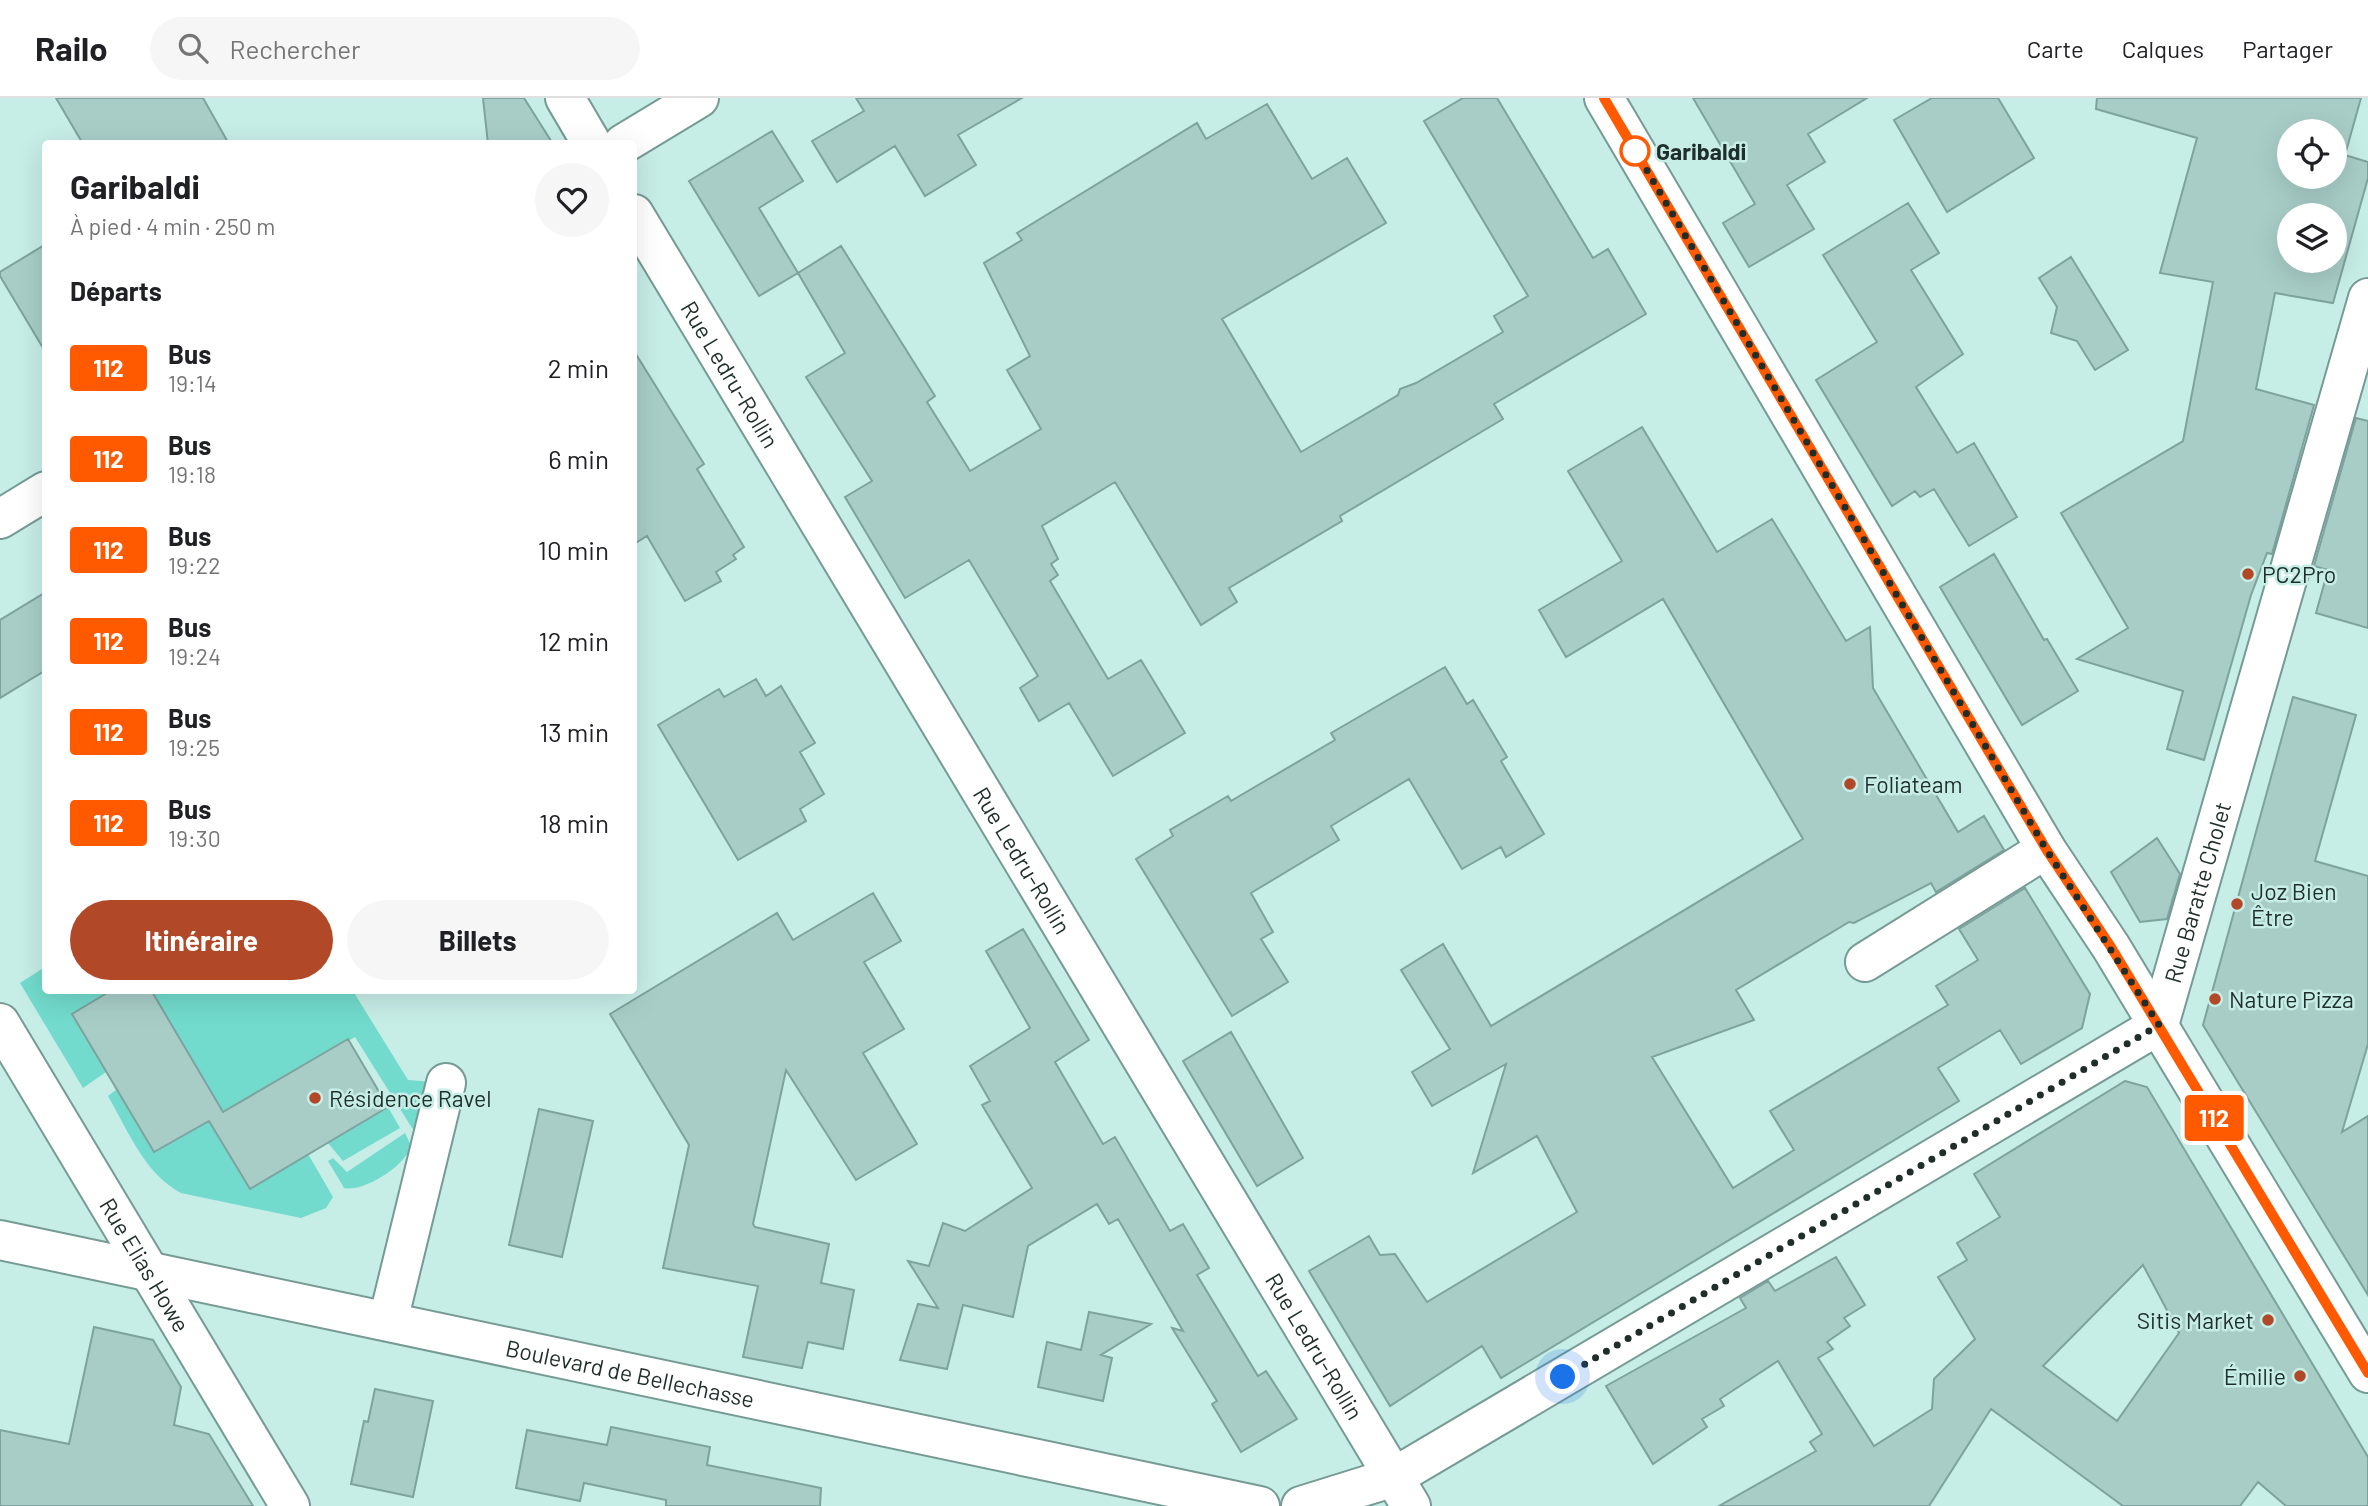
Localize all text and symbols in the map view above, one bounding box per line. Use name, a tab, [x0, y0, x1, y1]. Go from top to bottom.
search box	[150, 17, 640, 80]
text: Railo	[35, 28, 108, 68]
icon: search	[174, 29, 212, 67]
text: Rechercher	[230, 33, 360, 64]
text: Carte	[2027, 34, 2084, 63]
text: Calques	[2122, 34, 2204, 63]
text: Partager	[2242, 34, 2333, 63]
map controls	[2277, 119, 2347, 273]
button: locate	[2277, 119, 2347, 189]
marker: Garibaldi	[1620, 136, 1650, 166]
place label: Garibaldi	[1656, 137, 1746, 165]
button: heart	[535, 163, 609, 237]
text: Garibaldi	[70, 166, 200, 206]
button: layers	[2277, 203, 2347, 273]
text: À pied · 4 min · 250 m	[70, 212, 275, 240]
text: Départs	[70, 275, 162, 306]
street label: Rue Ledru-Rollin	[676, 296, 785, 453]
text: Bus	[168, 338, 211, 369]
text: 2 min	[548, 352, 609, 383]
text: 112	[93, 353, 124, 382]
text: 19:14	[168, 369, 217, 397]
text: Bus	[168, 429, 211, 460]
text: 6 min	[548, 443, 609, 474]
text: 112	[93, 444, 124, 473]
text: 19:18	[168, 460, 216, 488]
text: Bus	[168, 520, 211, 551]
text: 10 min	[538, 534, 609, 565]
text: 112	[93, 535, 124, 564]
text: 19:22	[168, 551, 221, 579]
place label: PC2Pro	[2262, 560, 2336, 588]
marker: PC2Pro	[2240, 566, 2256, 582]
text: Bus	[168, 611, 211, 642]
text: 12 min	[539, 625, 609, 656]
text: 112	[93, 626, 124, 655]
text: 19:24	[168, 642, 221, 670]
text: Bus	[168, 702, 211, 733]
text: 13 min	[539, 716, 609, 747]
text: 112	[93, 717, 124, 746]
text: 19:25	[168, 733, 220, 761]
place label: Foliateam	[1864, 770, 1962, 798]
marker: Foliateam	[1842, 776, 1858, 792]
street label: Rue Ledru-Rollin	[968, 782, 1077, 939]
text: Bus	[168, 793, 211, 824]
street label: Rue Baratte Cholet	[2158, 799, 2236, 986]
text: 18 min	[539, 807, 609, 838]
text: 112	[93, 808, 124, 837]
text: 19:30	[168, 824, 221, 852]
place label: Joz Bien Être	[2251, 877, 2337, 931]
marker: Joz Bien Être	[2229, 896, 2245, 912]
button: Itinéraire	[70, 900, 333, 980]
button: Billets	[347, 900, 609, 980]
place label: Nature Pizza	[2229, 985, 2354, 1013]
marker: Nature Pizza	[2207, 991, 2223, 1007]
place label: Résidence Ravel	[329, 1084, 492, 1112]
marker: Résidence Ravel	[307, 1090, 323, 1106]
line badge: 112	[2174, 1095, 2254, 1141]
text: 112	[2199, 1103, 2229, 1132]
street label: Rue Elias Howe	[94, 1193, 196, 1337]
street label: Rue Ledru-Rollin	[1260, 1268, 1370, 1425]
place label: Sitis Market	[2137, 1306, 2254, 1334]
marker: Sitis Market	[2260, 1312, 2276, 1328]
street label: Boulevard de Bellechasse	[503, 1333, 757, 1413]
your location	[1545, 1359, 1580, 1394]
place label: Émilie	[2224, 1362, 2286, 1390]
marker: Émilie	[2292, 1368, 2308, 1384]

